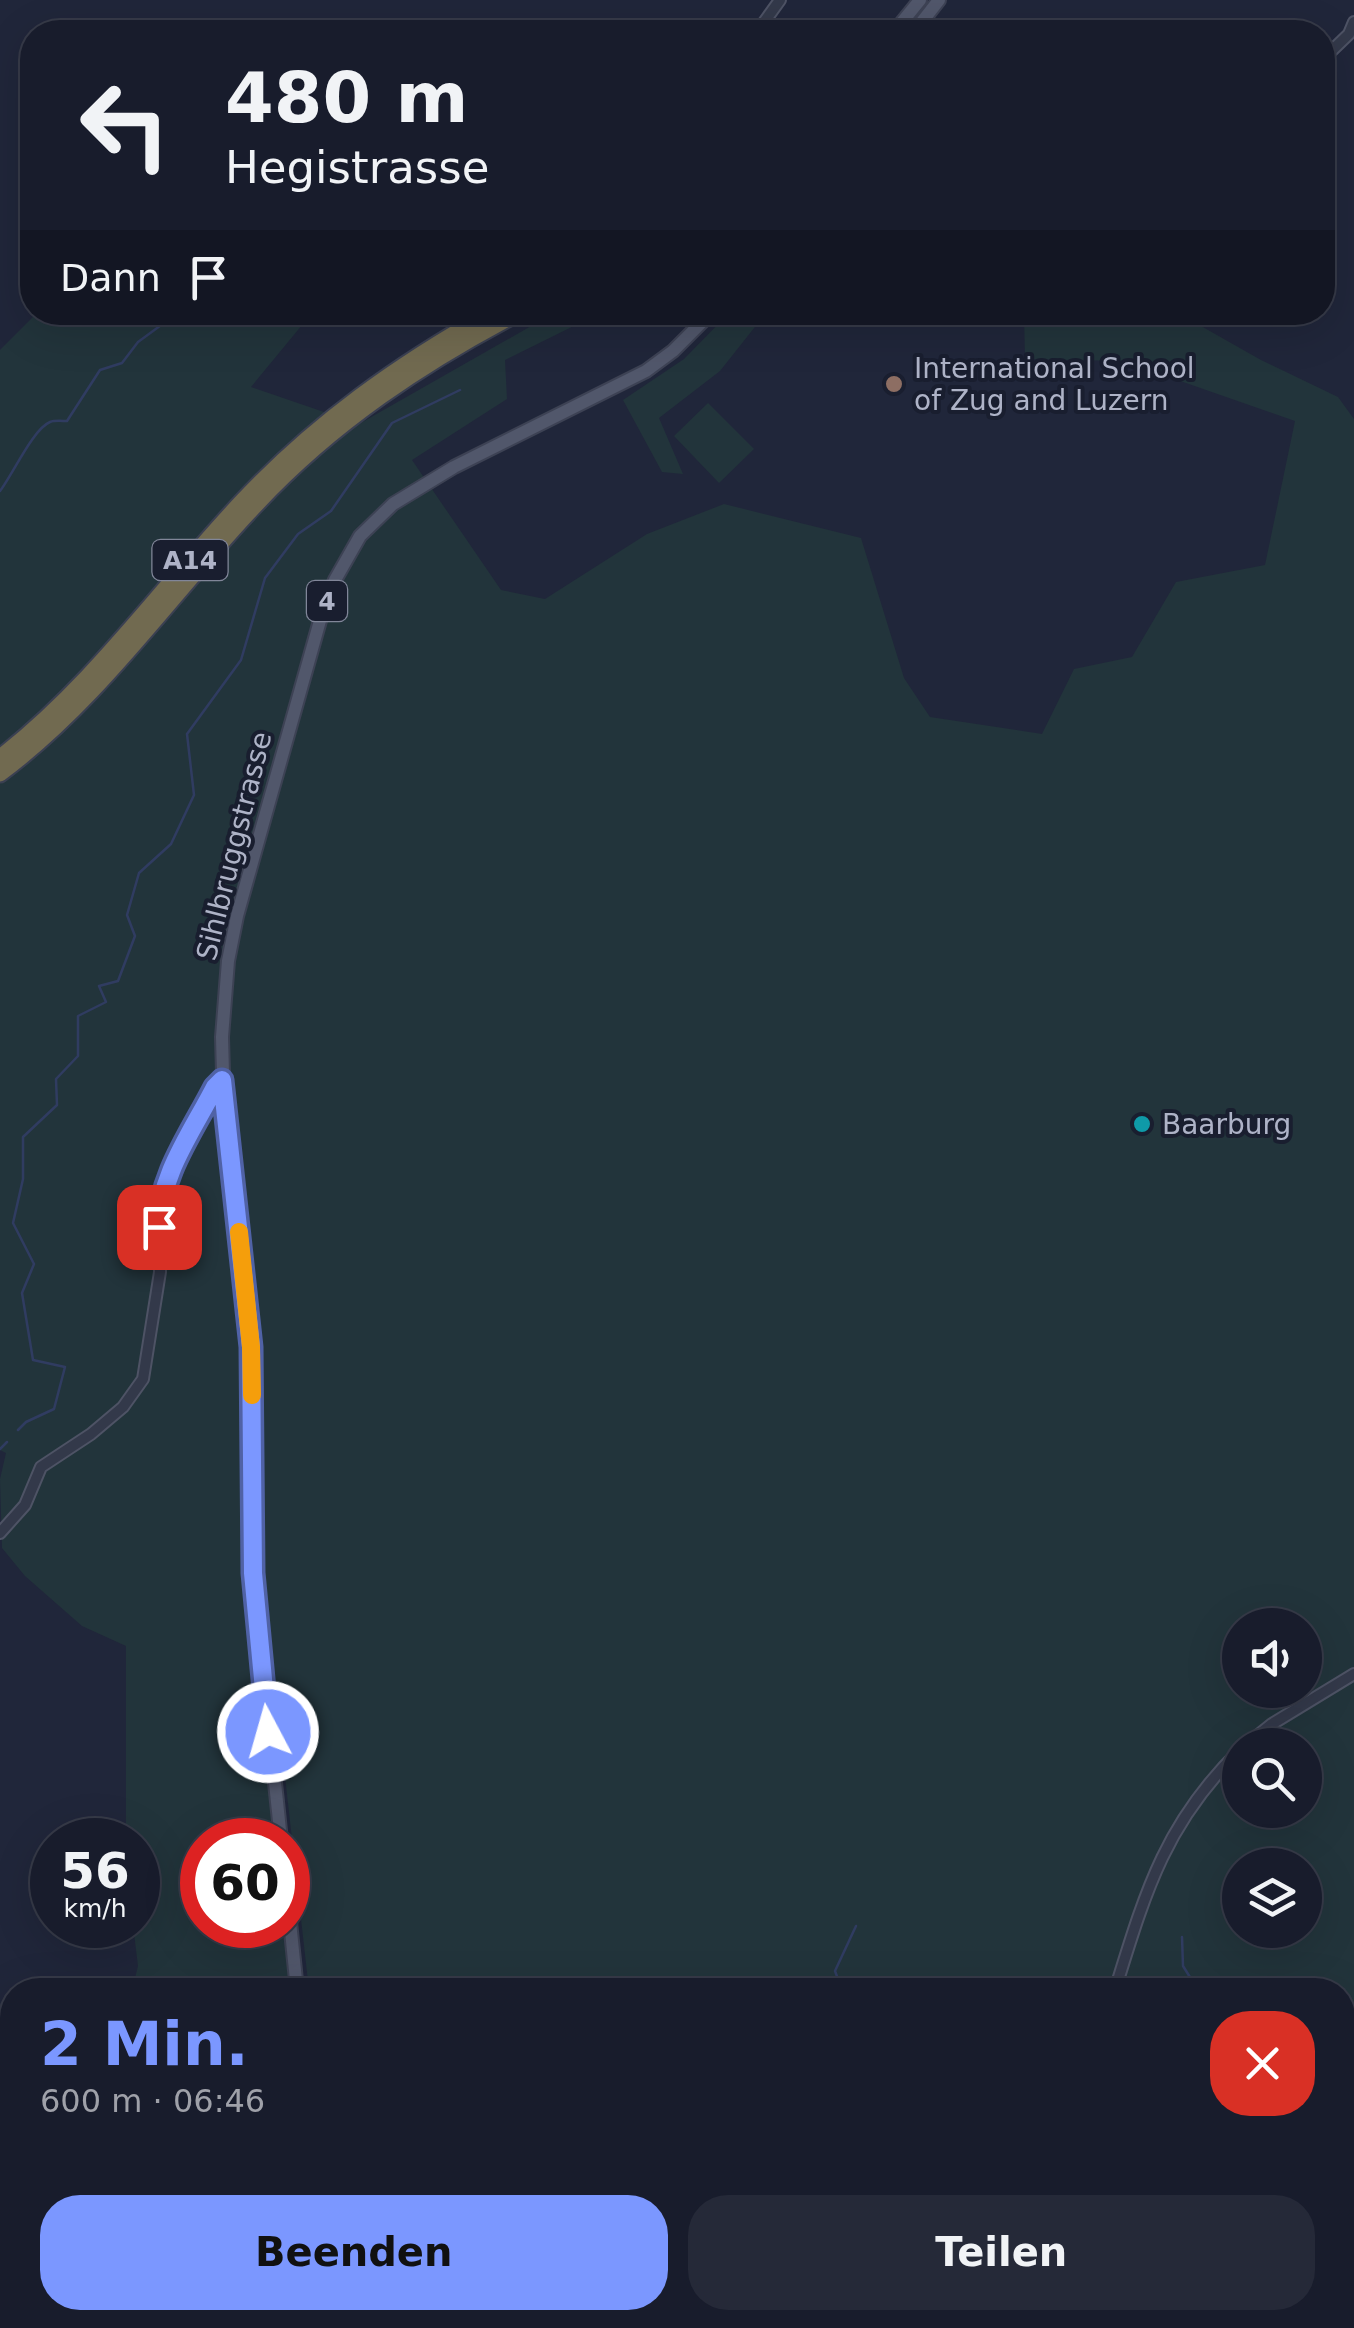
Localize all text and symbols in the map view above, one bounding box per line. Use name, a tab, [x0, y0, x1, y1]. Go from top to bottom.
text: 480 m	[225, 57, 468, 139]
icon: left	[60, 60, 190, 190]
text: Hegistrasse	[225, 141, 489, 194]
icon: arrive	[181, 250, 236, 305]
text: Dann	[60, 256, 161, 300]
place label: International School of Zug and Luzern	[914, 352, 1195, 417]
marker: International School of Zug and Luzern	[883, 373, 905, 395]
road number: A14	[152, 540, 228, 580]
road number: 4	[307, 581, 347, 621]
street label: Sihlbruggstrasse	[190, 728, 278, 964]
place label: Baarburg	[1162, 1108, 1291, 1141]
marker: Baarburg	[1131, 1113, 1153, 1135]
pin	[117, 1185, 202, 1270]
icon: arrive	[132, 1200, 187, 1255]
map controls	[1222, 1608, 1322, 1948]
button: sound	[1222, 1608, 1322, 1708]
position arrow	[216, 1680, 320, 1784]
button: search	[1222, 1728, 1322, 1828]
speed limit sign: 60	[180, 1818, 310, 1948]
text: 56	[60, 1842, 130, 1900]
button: layers	[1222, 1848, 1322, 1948]
text: km/h	[63, 1894, 127, 1923]
text: 2 Min.	[40, 2009, 248, 2079]
button: close	[1210, 2011, 1315, 2116]
text: 600 m · 06:46	[40, 2082, 265, 2120]
button: Beenden	[40, 2195, 668, 2310]
button: Teilen	[688, 2195, 1315, 2310]

